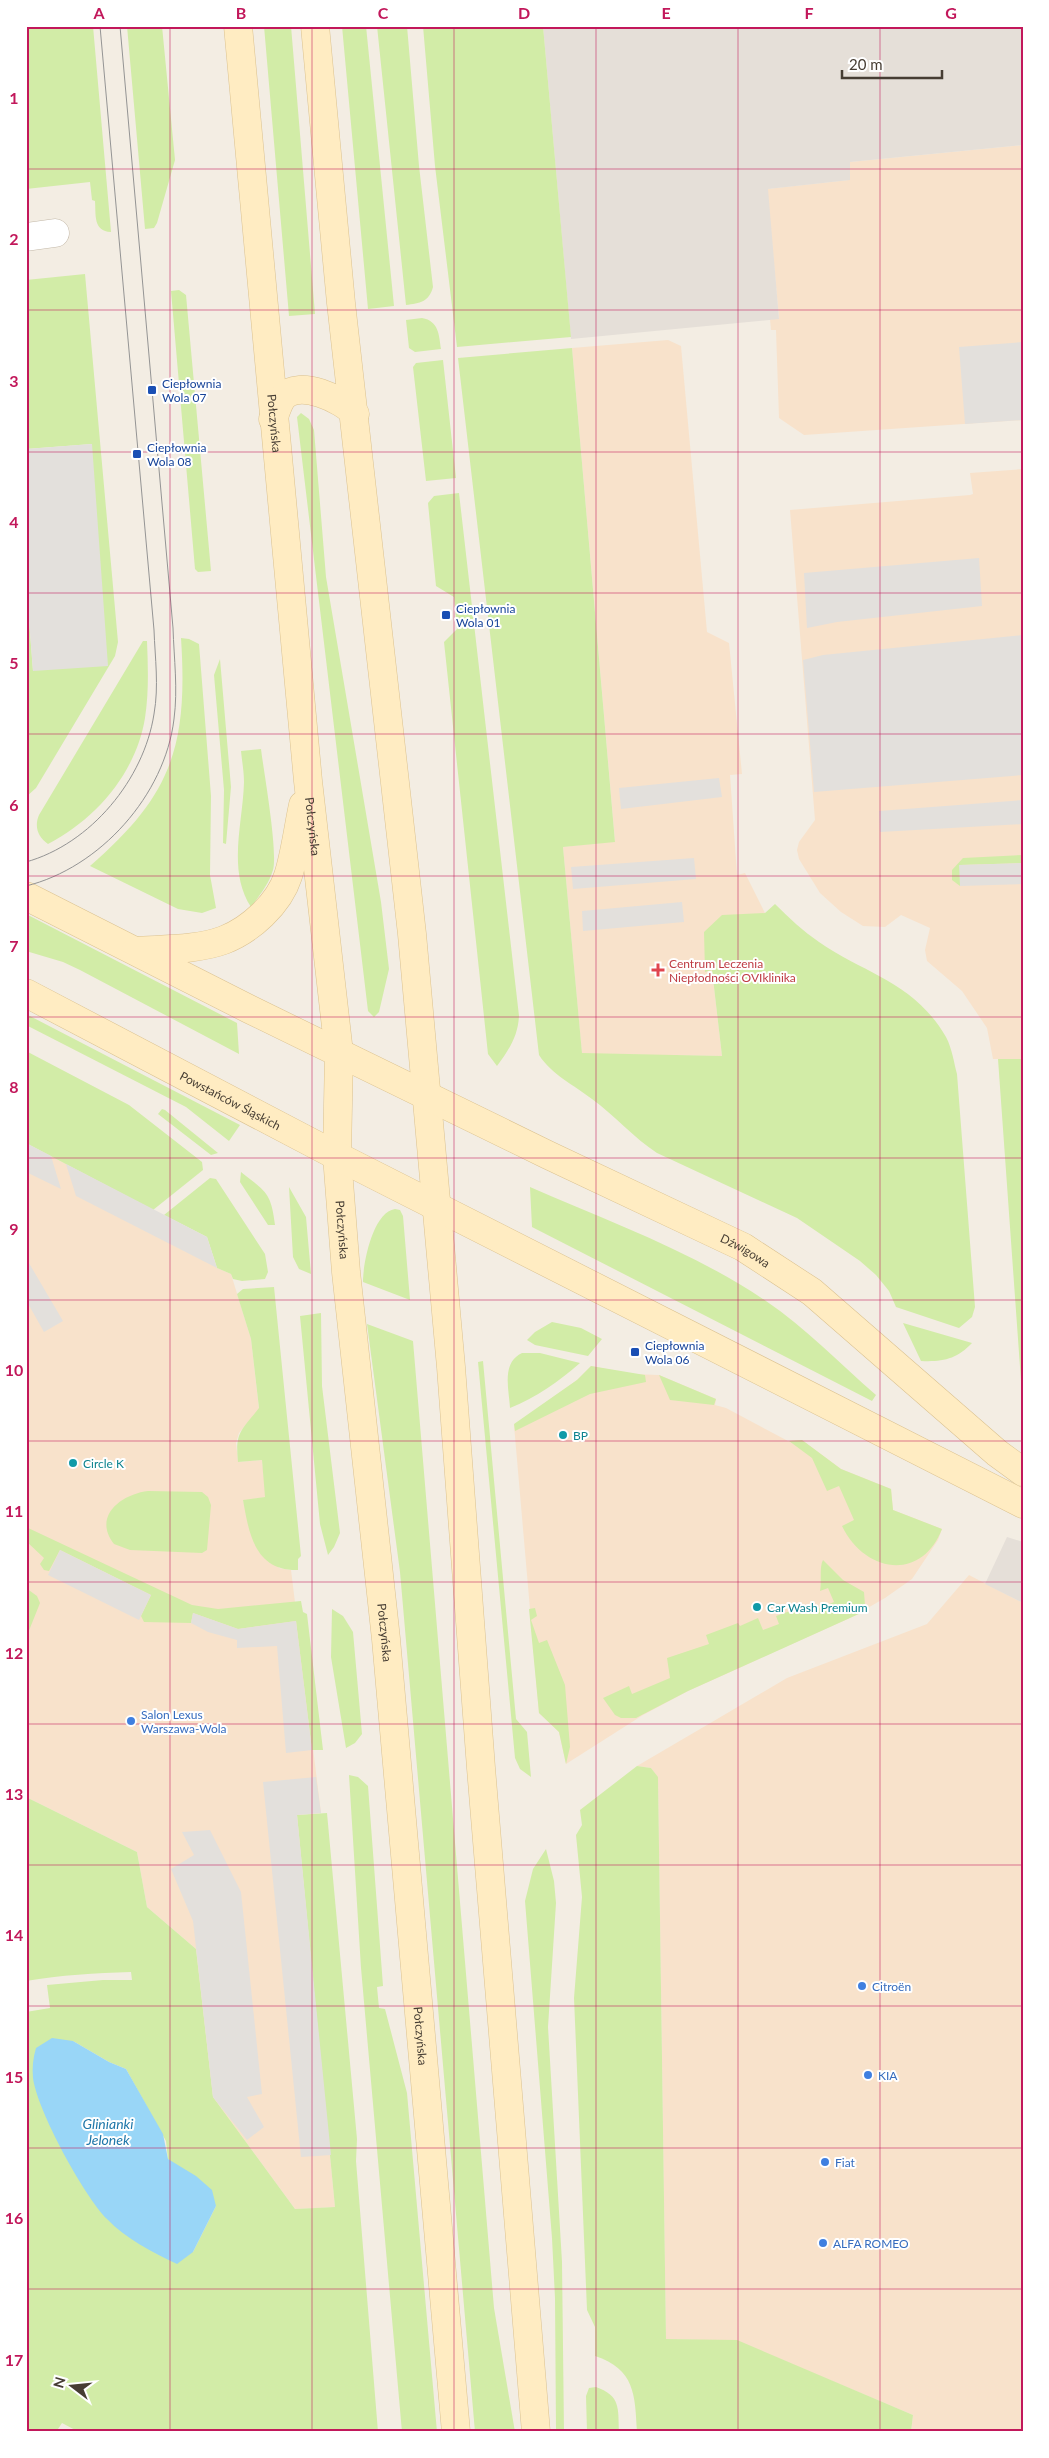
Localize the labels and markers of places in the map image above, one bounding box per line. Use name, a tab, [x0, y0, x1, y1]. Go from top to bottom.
place label: Ciepłownia Wola 07	[162, 376, 221, 405]
marker: Ciepłownia Wola 07	[146, 384, 158, 396]
place label: Ciepłownia Wola 08	[147, 440, 206, 469]
marker: Ciepłownia Wola 08	[131, 448, 143, 460]
place label: Ciepłownia Wola 01	[456, 601, 515, 630]
marker: Ciepłownia Wola 01	[440, 609, 452, 621]
place label: Centrum Leczenia Niepłodności OVIklinika	[669, 956, 796, 985]
marker: Centrum Leczenia Niepłodności OVIklinika	[651, 963, 665, 977]
place label: Ciepłownia Wola 06	[645, 1338, 704, 1367]
marker: Ciepłownia Wola 06	[629, 1346, 641, 1358]
place label: BP	[573, 1428, 588, 1443]
marker: BP	[557, 1429, 569, 1441]
place label: Circle K	[83, 1456, 124, 1471]
marker: Circle K	[67, 1457, 79, 1469]
place label: Car Wash Premium	[767, 1600, 868, 1615]
marker: Car Wash Premium	[751, 1601, 763, 1613]
place label: Salon Lexus Warszawa-Wola	[141, 1707, 227, 1736]
marker: Salon Lexus Warszawa-Wola	[125, 1715, 137, 1727]
place label: Citroën	[872, 1979, 911, 1994]
marker: Citroën	[856, 1980, 868, 1992]
place label: KIA	[878, 2068, 898, 2083]
marker: KIA	[862, 2069, 874, 2081]
place label: Fiat	[835, 2155, 856, 2170]
marker: Fiat	[819, 2156, 831, 2168]
place label: ALFA ROMEO	[833, 2236, 909, 2251]
marker: ALFA ROMEO	[817, 2237, 829, 2249]

